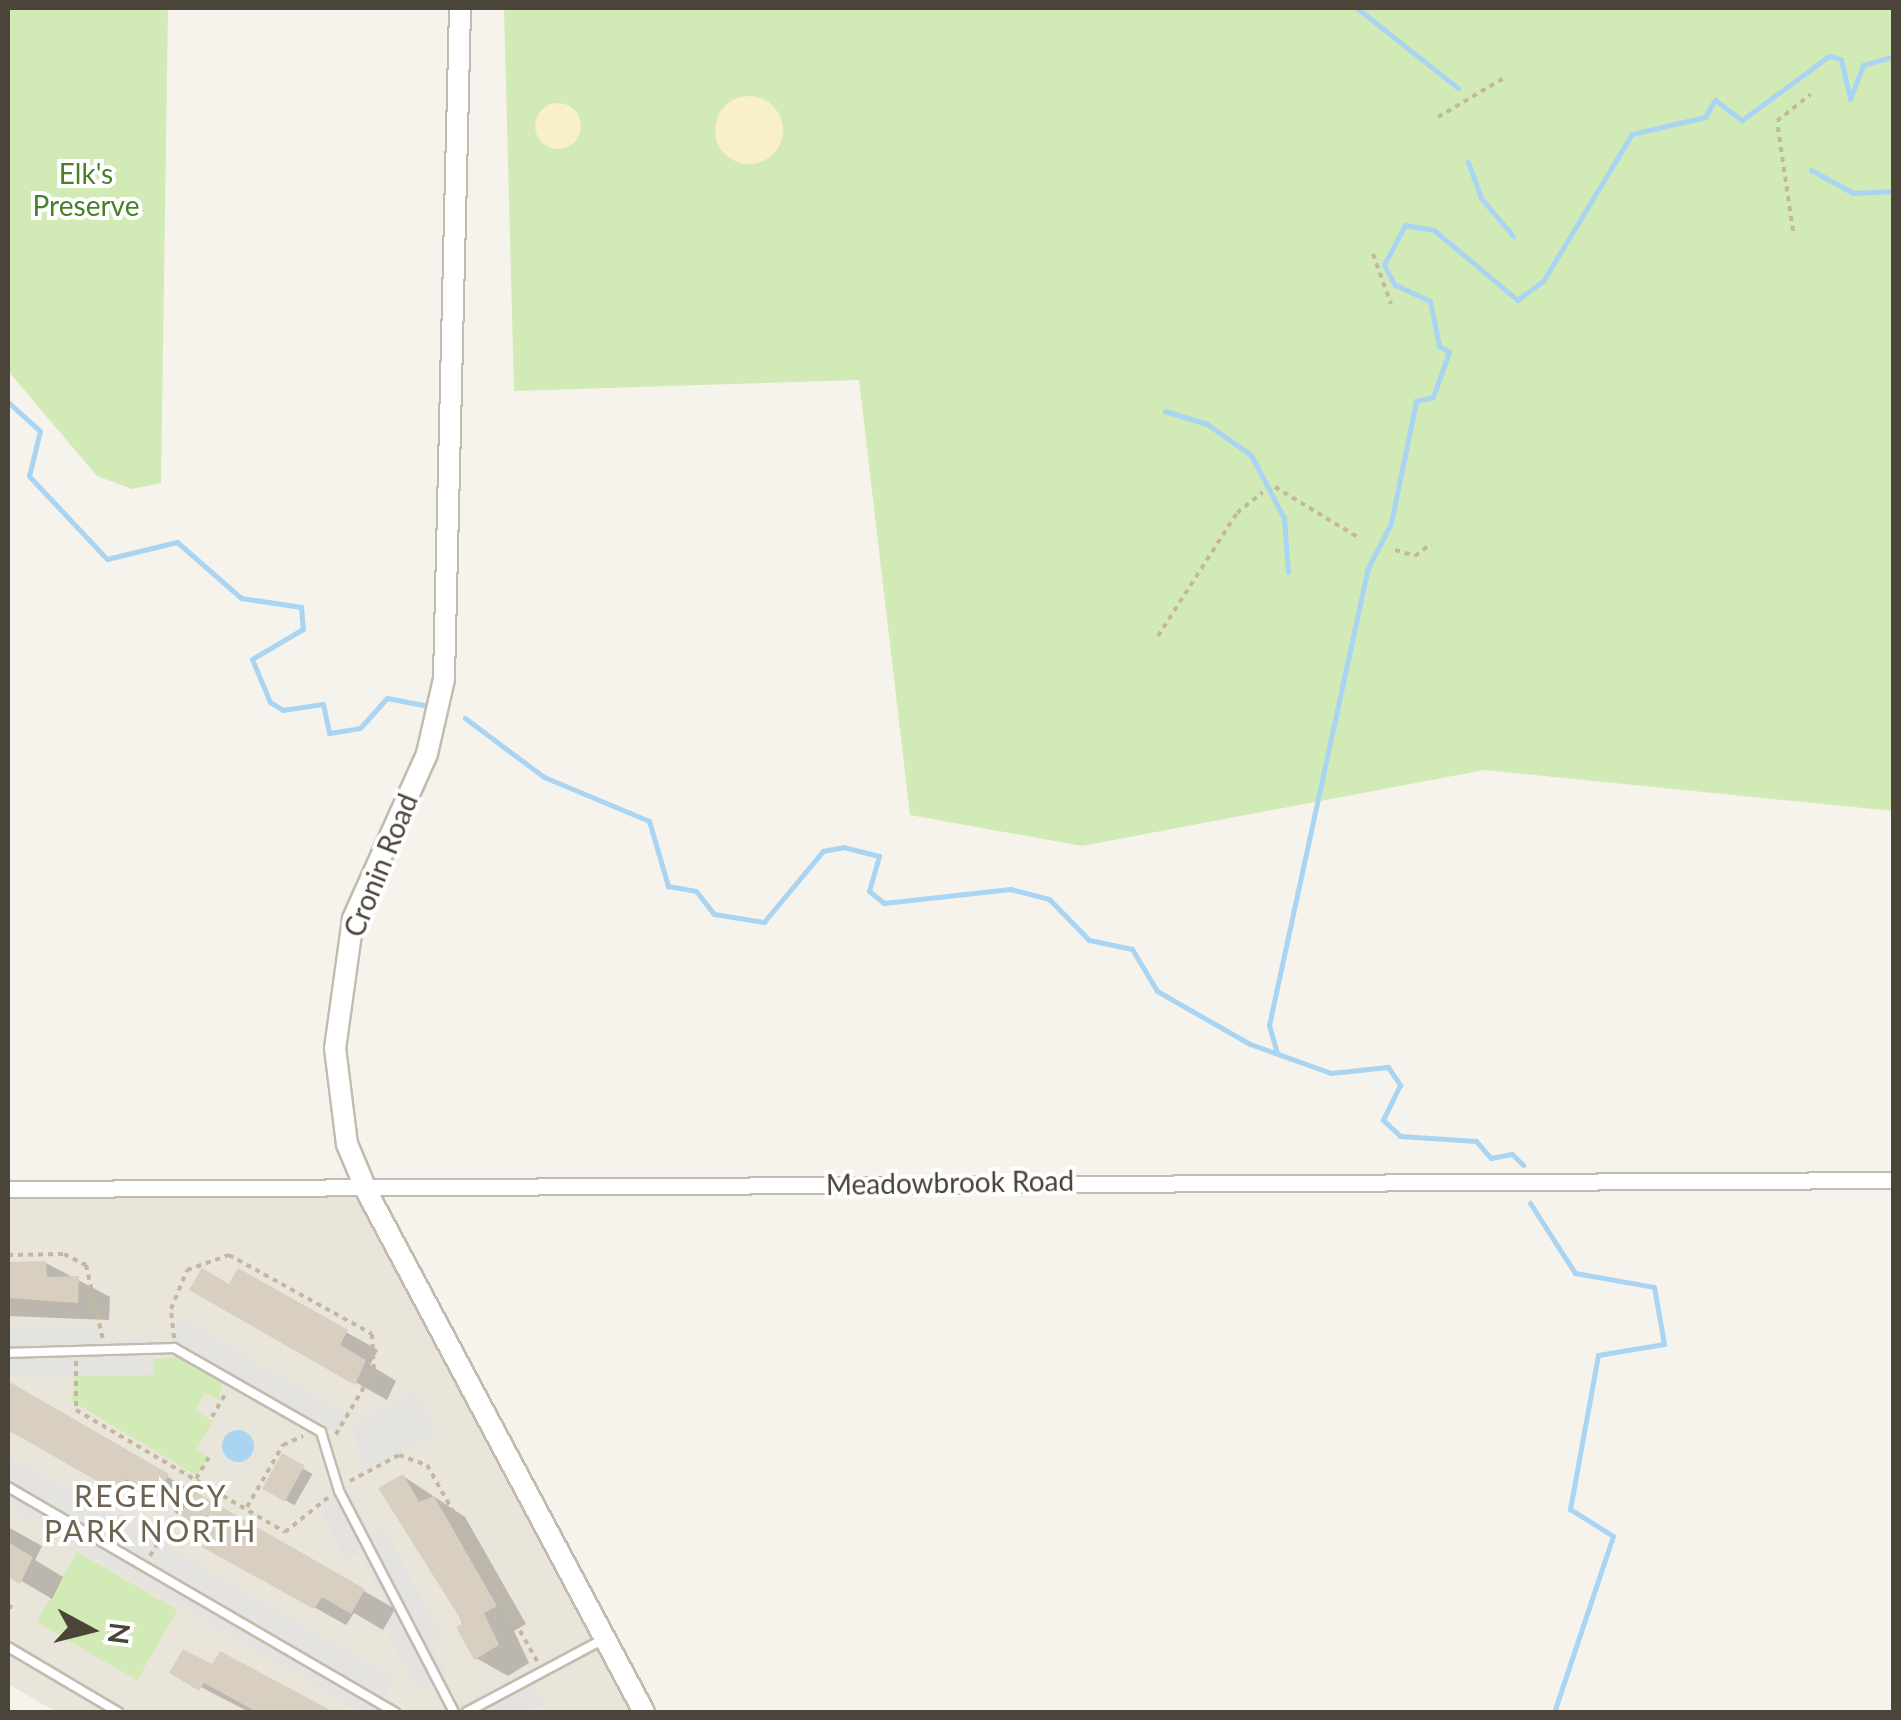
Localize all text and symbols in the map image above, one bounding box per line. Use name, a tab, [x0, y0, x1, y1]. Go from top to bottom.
park label: Elk's Preserve	[33, 156, 139, 222]
street label: Cronin Road	[336, 789, 424, 941]
street label: Meadowbrook Road	[826, 1163, 1074, 1201]
district label: REGENCY PARK NORTH	[44, 1477, 258, 1548]
north arrow	[40, 1580, 140, 1680]
text: N	[102, 1621, 138, 1646]

